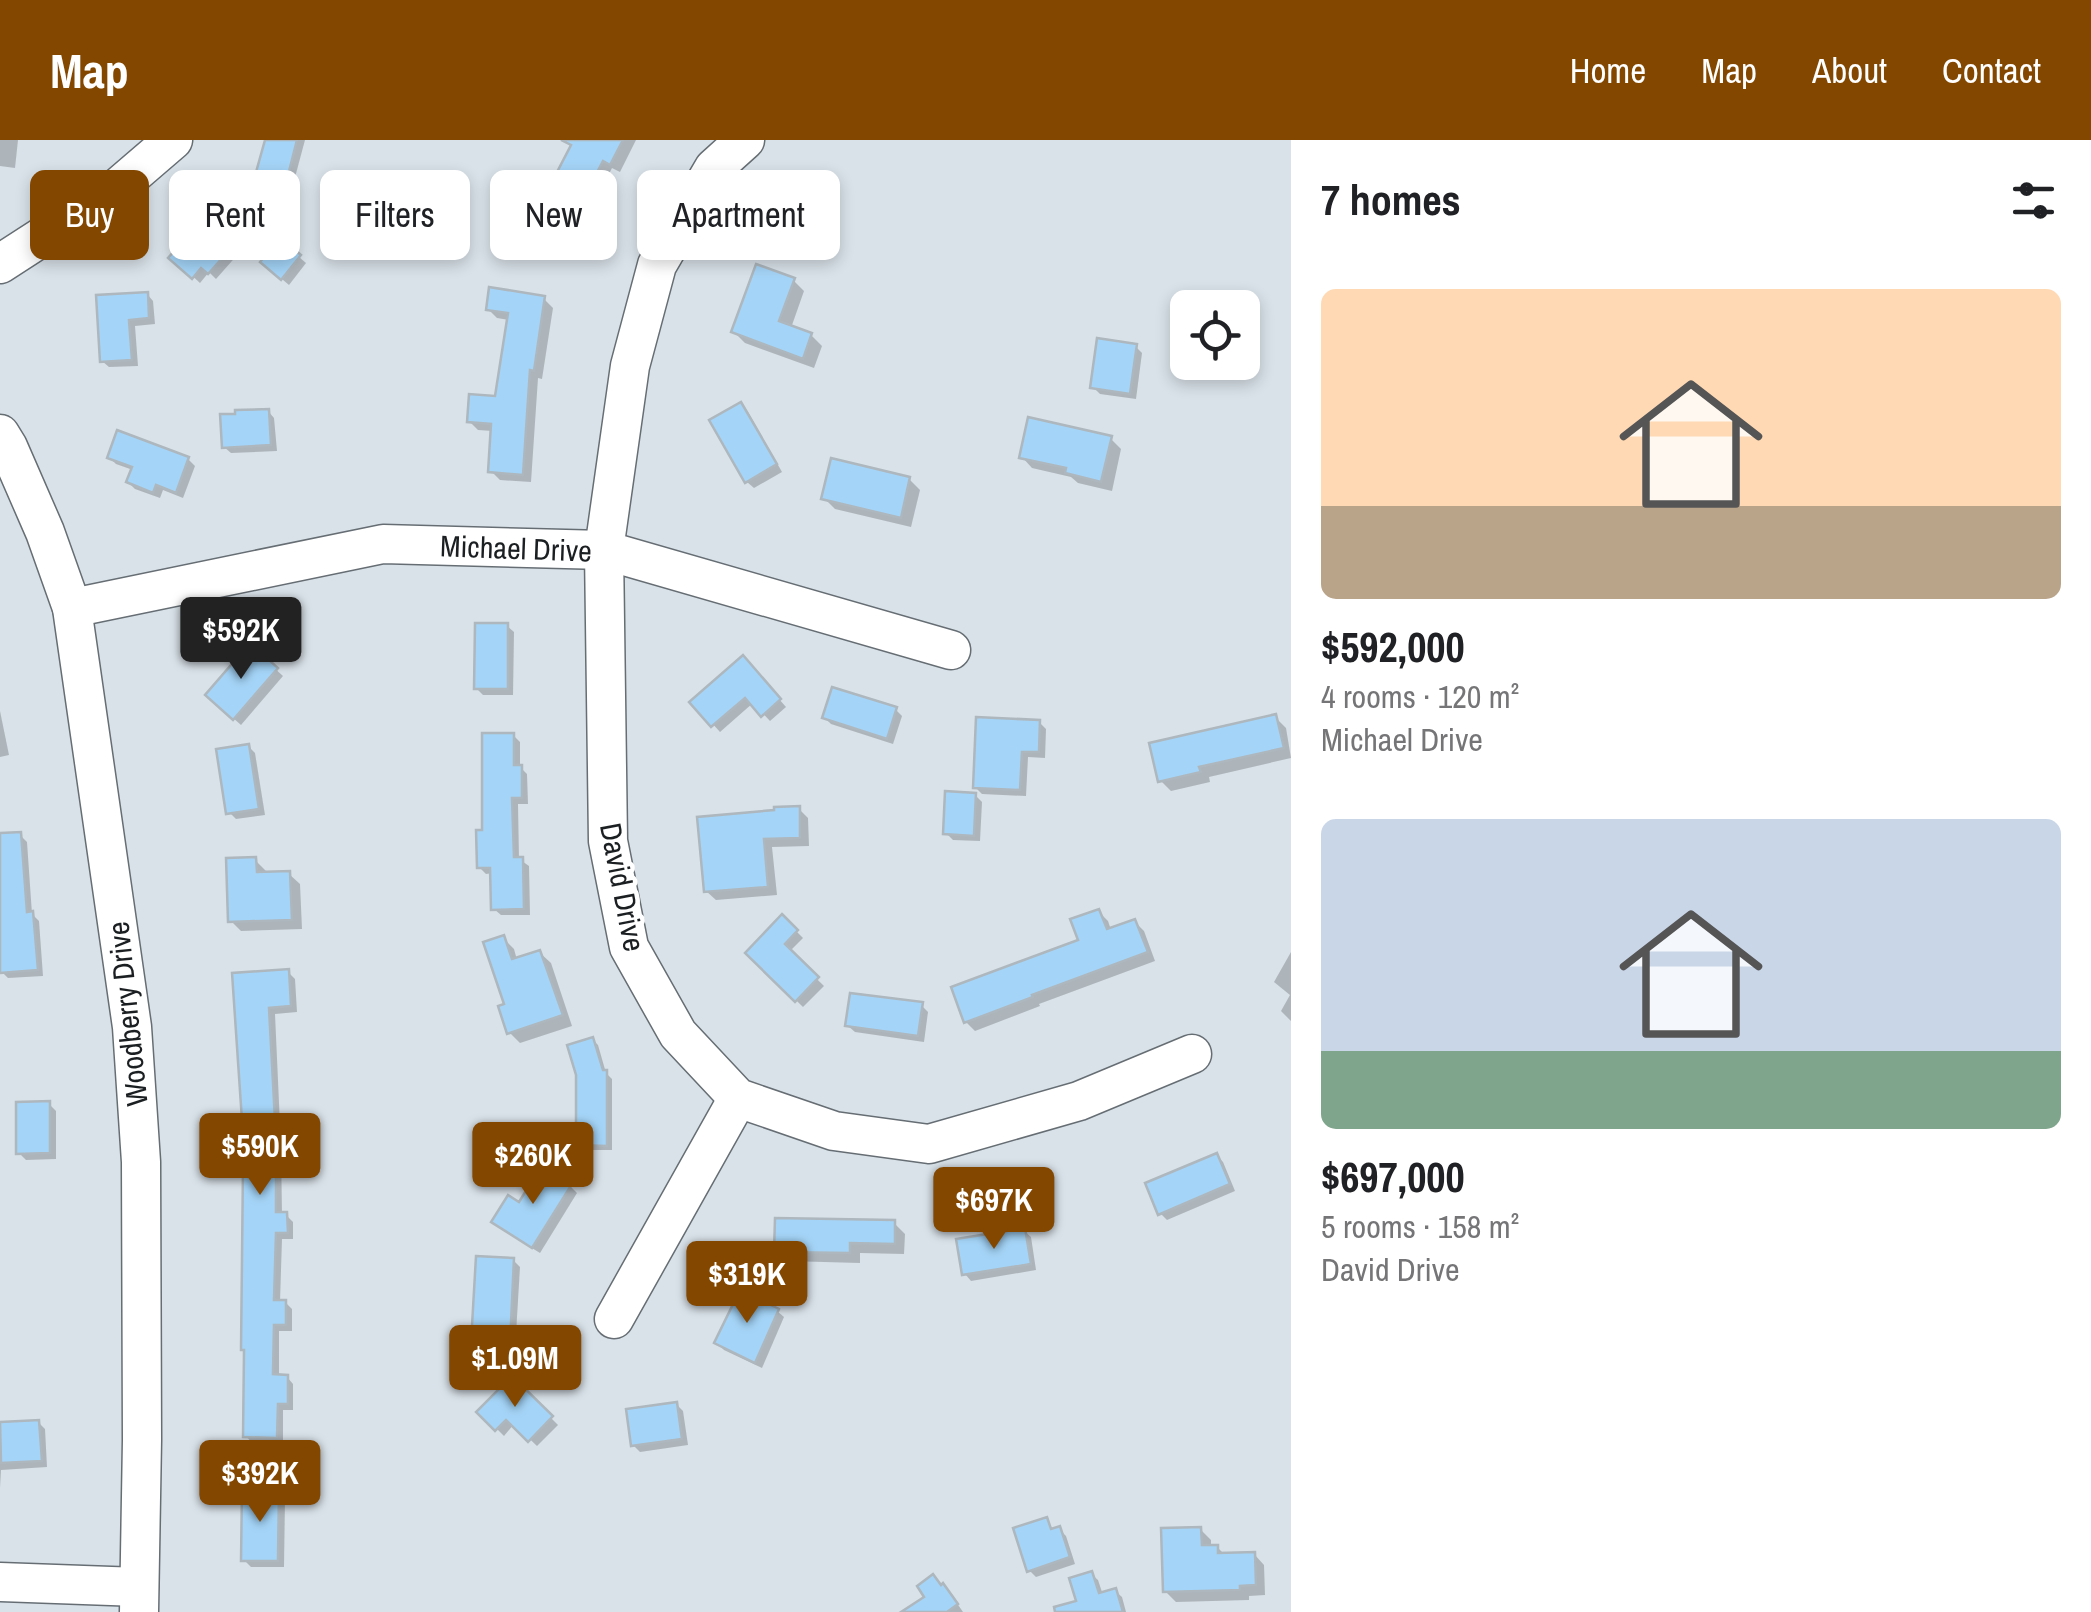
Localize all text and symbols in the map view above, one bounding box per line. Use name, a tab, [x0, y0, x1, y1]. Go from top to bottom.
text: Map	[50, 38, 129, 103]
text: Home	[1570, 47, 1646, 94]
text: Map	[1701, 47, 1757, 94]
text: About	[1812, 47, 1887, 94]
text: Contact	[1942, 47, 2041, 94]
chip: Buy	[30, 170, 149, 260]
chip: Rent	[169, 170, 300, 260]
chip: Filters	[320, 170, 470, 260]
chip: New	[490, 170, 617, 260]
chip: Apartment	[637, 170, 840, 260]
text: 7 homes	[1321, 172, 1461, 228]
icon: filters	[2006, 173, 2061, 228]
map controls	[1170, 290, 1260, 380]
button: locate	[1170, 290, 1260, 380]
icon: home	[1601, 354, 1781, 534]
street label: Michael Drive	[439, 525, 593, 571]
pin: $592K	[171, 597, 311, 682]
text: $592K	[202, 608, 280, 651]
text: $592,000	[1321, 619, 1465, 675]
text: 4 rooms · 120 m²	[1321, 675, 1519, 718]
text: Michael Drive	[1321, 718, 1483, 761]
street label: David Drive	[591, 819, 655, 955]
icon: home	[1601, 884, 1781, 1064]
street label: Woodberry Drive	[97, 920, 157, 1108]
pin: $590K	[190, 1113, 330, 1198]
pin: $260K	[463, 1122, 603, 1207]
text: $590K	[221, 1124, 299, 1167]
text: $260K	[494, 1133, 572, 1176]
text: $697,000	[1321, 1149, 1465, 1205]
pin: $697K	[924, 1167, 1064, 1252]
text: $697K	[955, 1178, 1033, 1221]
text: 5 rooms · 158 m²	[1321, 1205, 1519, 1248]
pin: $319K	[677, 1241, 817, 1326]
text: David Drive	[1321, 1248, 1460, 1291]
text: $319K	[708, 1252, 786, 1295]
pin: $1.09M	[434, 1325, 596, 1410]
text: $1.09M	[471, 1336, 559, 1379]
pin: $392K	[190, 1440, 330, 1525]
text: $392K	[221, 1451, 299, 1494]

